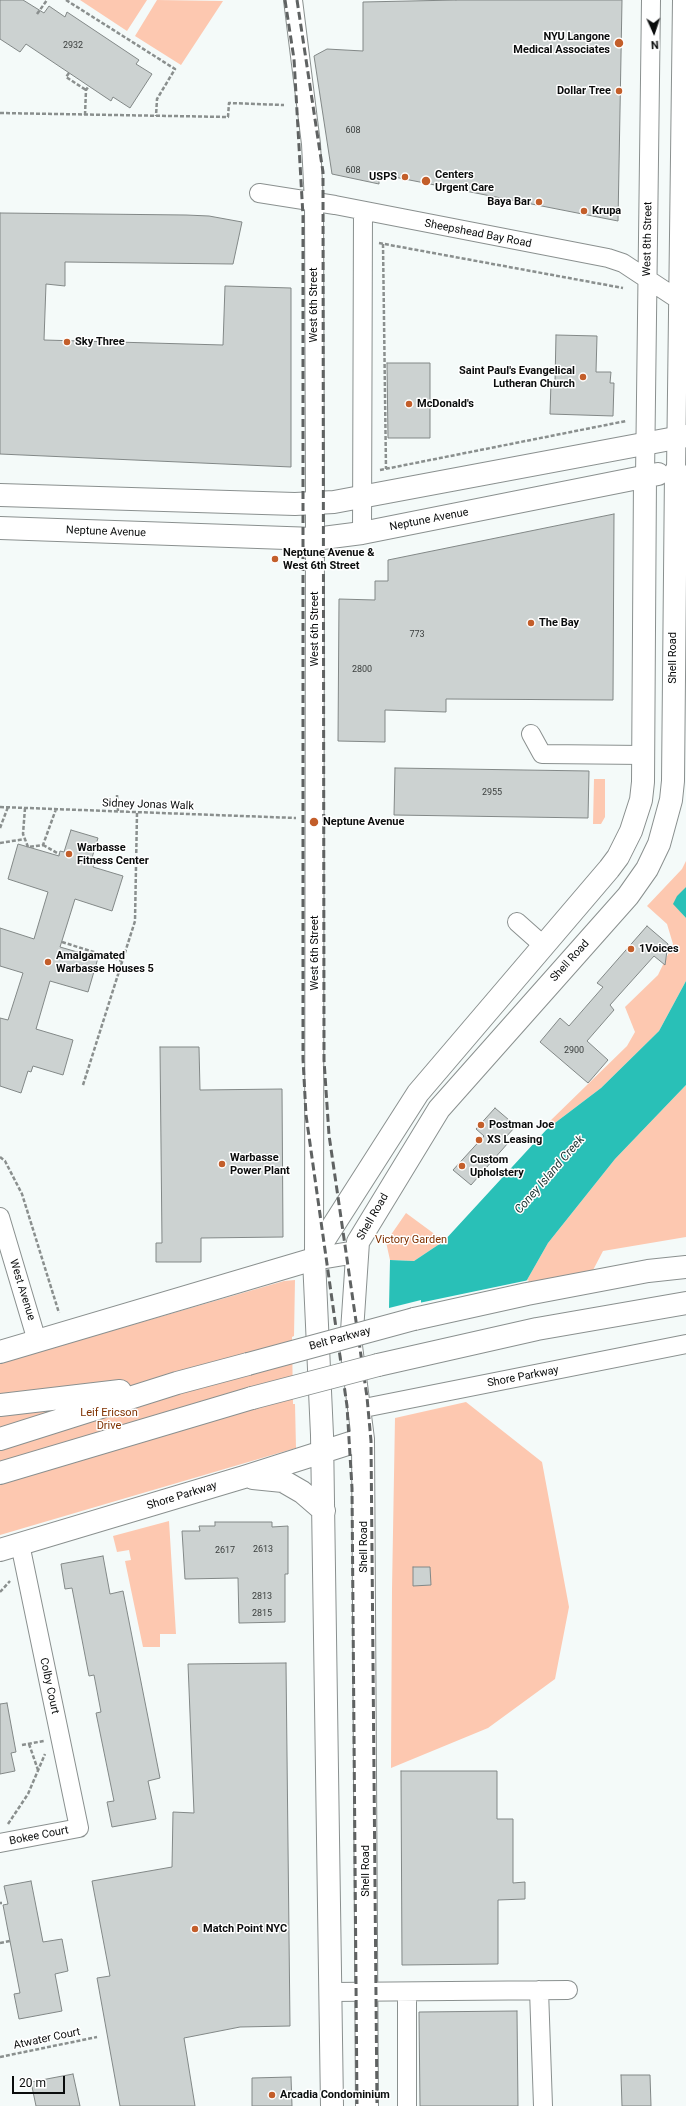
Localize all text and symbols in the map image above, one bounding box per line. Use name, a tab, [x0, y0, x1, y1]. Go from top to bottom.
north arrow	[634, 12, 674, 52]
place label: NYU Langone Medical Associates	[513, 30, 610, 56]
marker: NYU Langone Medical Associates	[613, 37, 625, 49]
text: N	[650, 38, 659, 51]
house number: 2932	[63, 41, 83, 51]
place label: Dollar Tree	[557, 84, 611, 98]
marker: Dollar Tree	[614, 86, 624, 96]
house number: 608	[345, 126, 361, 136]
house number: 608	[345, 166, 361, 176]
place label: Centers Urgent Care	[435, 168, 494, 194]
place label: USPS	[369, 170, 397, 184]
marker: USPS	[400, 172, 410, 182]
marker: Centers Urgent Care	[420, 175, 432, 187]
place label: Baya Bar	[487, 195, 531, 209]
marker: Baya Bar	[534, 197, 544, 207]
street label: West 8th Street	[641, 201, 655, 277]
place label: Krupa	[592, 204, 621, 218]
marker: Krupa	[579, 206, 589, 216]
street label: Sheepshead Bay Road	[423, 217, 533, 251]
street label: West 6th Street	[307, 267, 321, 343]
place label: Sky Three	[75, 335, 125, 349]
marker: Sky Three	[62, 337, 72, 347]
place label: Saint Paul's Evangelical Lutheran Church	[459, 364, 575, 390]
marker: Saint Paul's Evangelical Lutheran Church	[578, 372, 588, 382]
place label: McDonald's	[417, 397, 474, 411]
marker: McDonald's	[404, 399, 414, 409]
street label: Neptune Avenue	[388, 506, 470, 534]
street label: Neptune Avenue	[66, 524, 146, 540]
place label: Neptune Avenue & West 6th Street	[283, 546, 374, 572]
marker: Neptune Avenue & West 6th Street	[270, 554, 280, 564]
street label: West 6th Street	[308, 591, 322, 667]
place label: The Bay	[539, 616, 579, 630]
marker: The Bay	[526, 618, 536, 628]
house number: 773	[409, 630, 425, 640]
street label: Shell Road	[666, 632, 680, 684]
house number: 2800	[352, 665, 372, 675]
house number: 2955	[482, 788, 502, 798]
street label: Sidney Jonas Walk	[102, 797, 194, 813]
place label: Neptune Avenue	[323, 815, 404, 829]
marker: Neptune Avenue	[308, 816, 320, 828]
place label: Warbasse Fitness Center	[77, 841, 149, 867]
marker: Warbasse Fitness Center	[64, 849, 74, 859]
street label: West 6th Street	[308, 915, 322, 991]
street label: Shell Road	[548, 937, 592, 985]
place label: 1Voices	[639, 942, 679, 956]
marker: 1Voices	[626, 944, 636, 954]
place label: Amalgamated Warbasse Houses 5	[56, 949, 154, 975]
marker: Amalgamated Warbasse Houses 5	[43, 957, 53, 967]
house number: 2900	[564, 1046, 584, 1056]
place label: Postman Joe	[489, 1118, 554, 1132]
marker: Postman Joe	[476, 1120, 486, 1130]
place label: XS Leasing	[487, 1133, 542, 1147]
water label: Coney Island Creek	[512, 1133, 588, 1217]
marker: XS Leasing	[474, 1135, 484, 1145]
place label: Warbasse Power Plant	[230, 1151, 290, 1177]
place label: Custom Upholstery	[470, 1153, 524, 1179]
marker: Warbasse Power Plant	[217, 1159, 227, 1169]
marker: Custom Upholstery	[457, 1161, 467, 1171]
street label: Shell Road	[354, 1191, 392, 1243]
park label: Victory Garden	[375, 1233, 447, 1247]
street label: West Avenue	[6, 1258, 38, 1322]
street label: Belt Parkway	[308, 1324, 372, 1354]
street label: Shore Parkway	[486, 1364, 560, 1390]
park label: Leif Ericson Drive	[80, 1406, 138, 1432]
street label: Shore Parkway	[145, 1479, 219, 1513]
street label: Shell Road	[357, 1521, 371, 1573]
house number: 2613	[253, 1545, 273, 1555]
house number: 2617	[215, 1546, 235, 1556]
house number: 2813	[252, 1592, 272, 1602]
house number: 2815	[252, 1609, 272, 1619]
street label: Colby Court	[37, 1657, 61, 1715]
street label: Bokee Court	[8, 1824, 70, 1848]
street label: Shell Road	[359, 1845, 373, 1897]
place label: Match Point NYC	[203, 1922, 287, 1936]
marker: Match Point NYC	[190, 1924, 200, 1934]
street label: Atwater Court	[12, 2025, 82, 2053]
scale bar	[14, 2068, 67, 2094]
text: 20 m	[19, 2076, 46, 2090]
place label: Arcadia Condominium	[280, 2088, 390, 2102]
marker: Arcadia Condominium	[267, 2090, 277, 2100]

